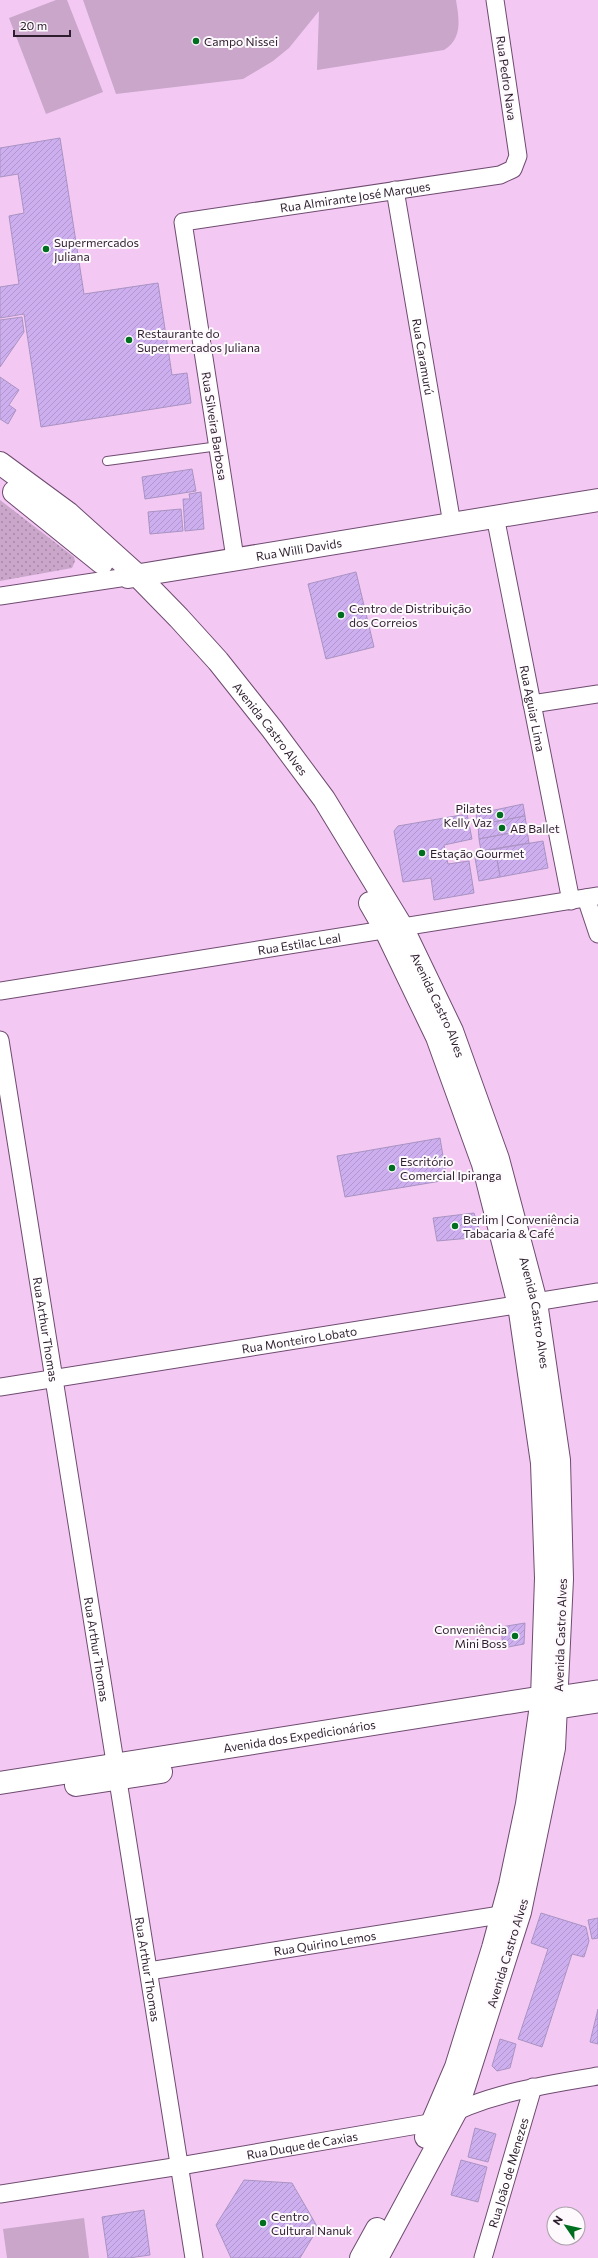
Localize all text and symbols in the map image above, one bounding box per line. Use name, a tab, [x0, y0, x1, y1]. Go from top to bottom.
scale bar	[14, 12, 70, 38]
text: 20 m	[20, 18, 47, 32]
place label: Campo Nissei	[204, 34, 278, 48]
street label: Rua Pedro Nava	[494, 35, 520, 121]
marker: Campo Nissei	[191, 36, 201, 46]
street label: Rua Almirante José Marques	[279, 178, 431, 215]
place label: Supermercados Juliana	[54, 235, 139, 264]
marker: Supermercados Juliana	[41, 244, 51, 254]
street label: Rua Caramurú	[410, 317, 437, 396]
place label: Restaurante do Supermercados Juliana	[137, 326, 260, 355]
marker: Restaurante do Supermercados Juliana	[124, 335, 134, 345]
street label: Rua Silveira Barbosa	[200, 371, 230, 481]
street label: Rua Willi Davids	[255, 535, 343, 563]
place label: Centro de Distribuição dos Correios	[349, 601, 471, 629]
marker: Centro de Distribuição dos Correios	[336, 610, 346, 620]
street label: Rua Aguiar Lima	[518, 664, 548, 753]
street label: Avenida Castro Alves	[230, 679, 311, 778]
place label: Pilates Kelly Vaz	[444, 801, 492, 829]
marker: Pilates Kelly Vaz	[495, 810, 505, 820]
place label: AB Ballet	[510, 821, 560, 835]
marker: AB Ballet	[497, 823, 507, 833]
place label: Estação Gourmet	[430, 846, 525, 860]
marker: Estação Gourmet	[417, 848, 427, 858]
street label: Rua Estilac Leal	[257, 930, 342, 957]
street label: Avenida Castro Alves	[408, 950, 468, 1059]
place label: Escritório Comercial Ipiranga	[400, 1154, 501, 1182]
marker: Escritório Comercial Ipiranga	[387, 1163, 397, 1173]
place label: Berlim | Conveniência Tabacaria & Café	[463, 1212, 579, 1240]
marker: Berlim | Conveniência Tabacaria & Café	[450, 1221, 460, 1231]
street label: Avenida Castro Alves	[517, 1255, 553, 1370]
street label: Rua Arthur Thomas	[31, 1276, 61, 1383]
street label: Rua Monteiro Lobato	[241, 1323, 358, 1356]
street label: Avenida Castro Alves	[551, 1578, 569, 1692]
street label: Rua Arthur Thomas	[82, 1596, 112, 1703]
place label: Conveniência Mini Boss	[434, 1622, 507, 1650]
marker: Conveniência Mini Boss	[510, 1631, 520, 1641]
street label: Avenida dos Expedicionários	[222, 1717, 377, 1755]
street label: Avenida Castro Alves	[484, 1897, 530, 2009]
street label: Rua Arthur Thomas	[133, 1916, 163, 2023]
street label: Rua Quirino Lemos	[273, 1928, 377, 1958]
street label: Rua João de Menezes	[485, 2116, 531, 2229]
street label: Rua Duque de Caxias	[245, 2128, 359, 2161]
north arrow	[546, 2206, 586, 2246]
place label: Centro Cultural Nanuk	[271, 2209, 353, 2237]
text: N	[550, 2213, 565, 2227]
marker: Centro Cultural Nanuk	[258, 2218, 268, 2228]

